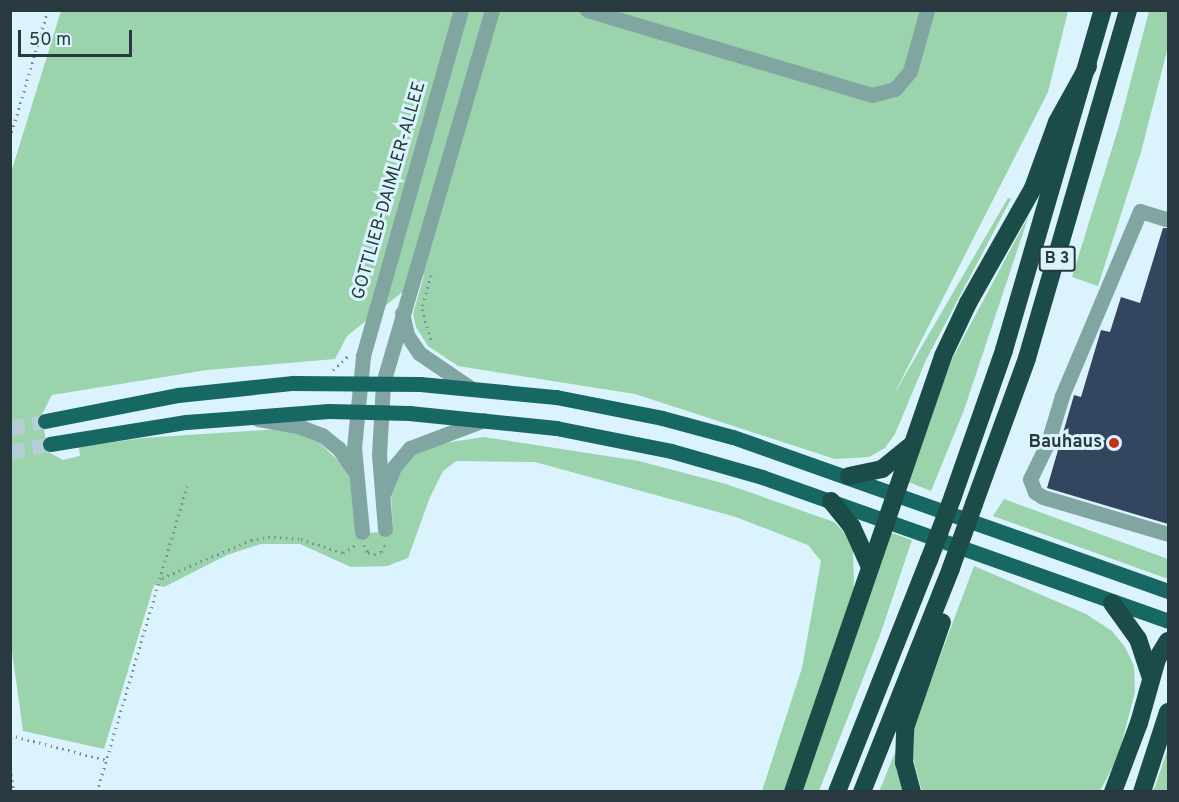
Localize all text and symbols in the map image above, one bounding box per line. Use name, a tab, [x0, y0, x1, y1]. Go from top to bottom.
scale bar	[21, 18, 135, 56]
text: 50 m	[29, 29, 71, 52]
street label: GOTTLIEB-DAIMLER-ALLEE	[348, 79, 432, 303]
road number: B 3	[1038, 246, 1076, 272]
place label: Bauhaus	[1029, 432, 1102, 454]
marker: Bauhaus	[1107, 436, 1121, 450]

